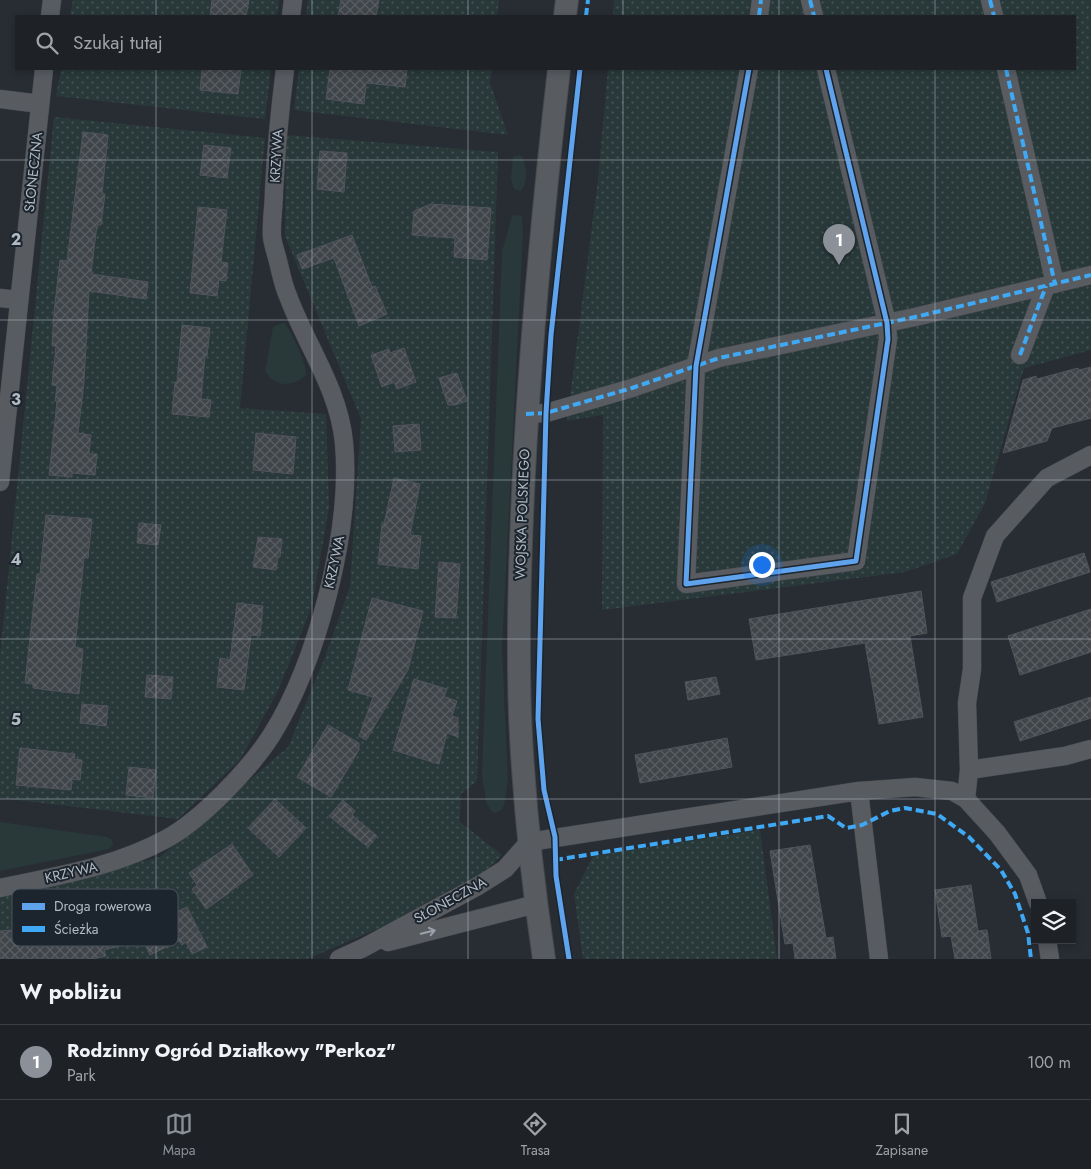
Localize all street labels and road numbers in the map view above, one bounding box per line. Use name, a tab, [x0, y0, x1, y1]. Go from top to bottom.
street label: KRZYWA	[265, 128, 287, 183]
street label: SŁONECZNA	[19, 130, 47, 213]
street label: WOJSKA POLSKIEGO	[510, 448, 534, 580]
street label: KRZYWA	[319, 533, 350, 590]
street label: KRZYWA	[43, 856, 100, 888]
street label: SŁONECZNA	[410, 871, 491, 928]

